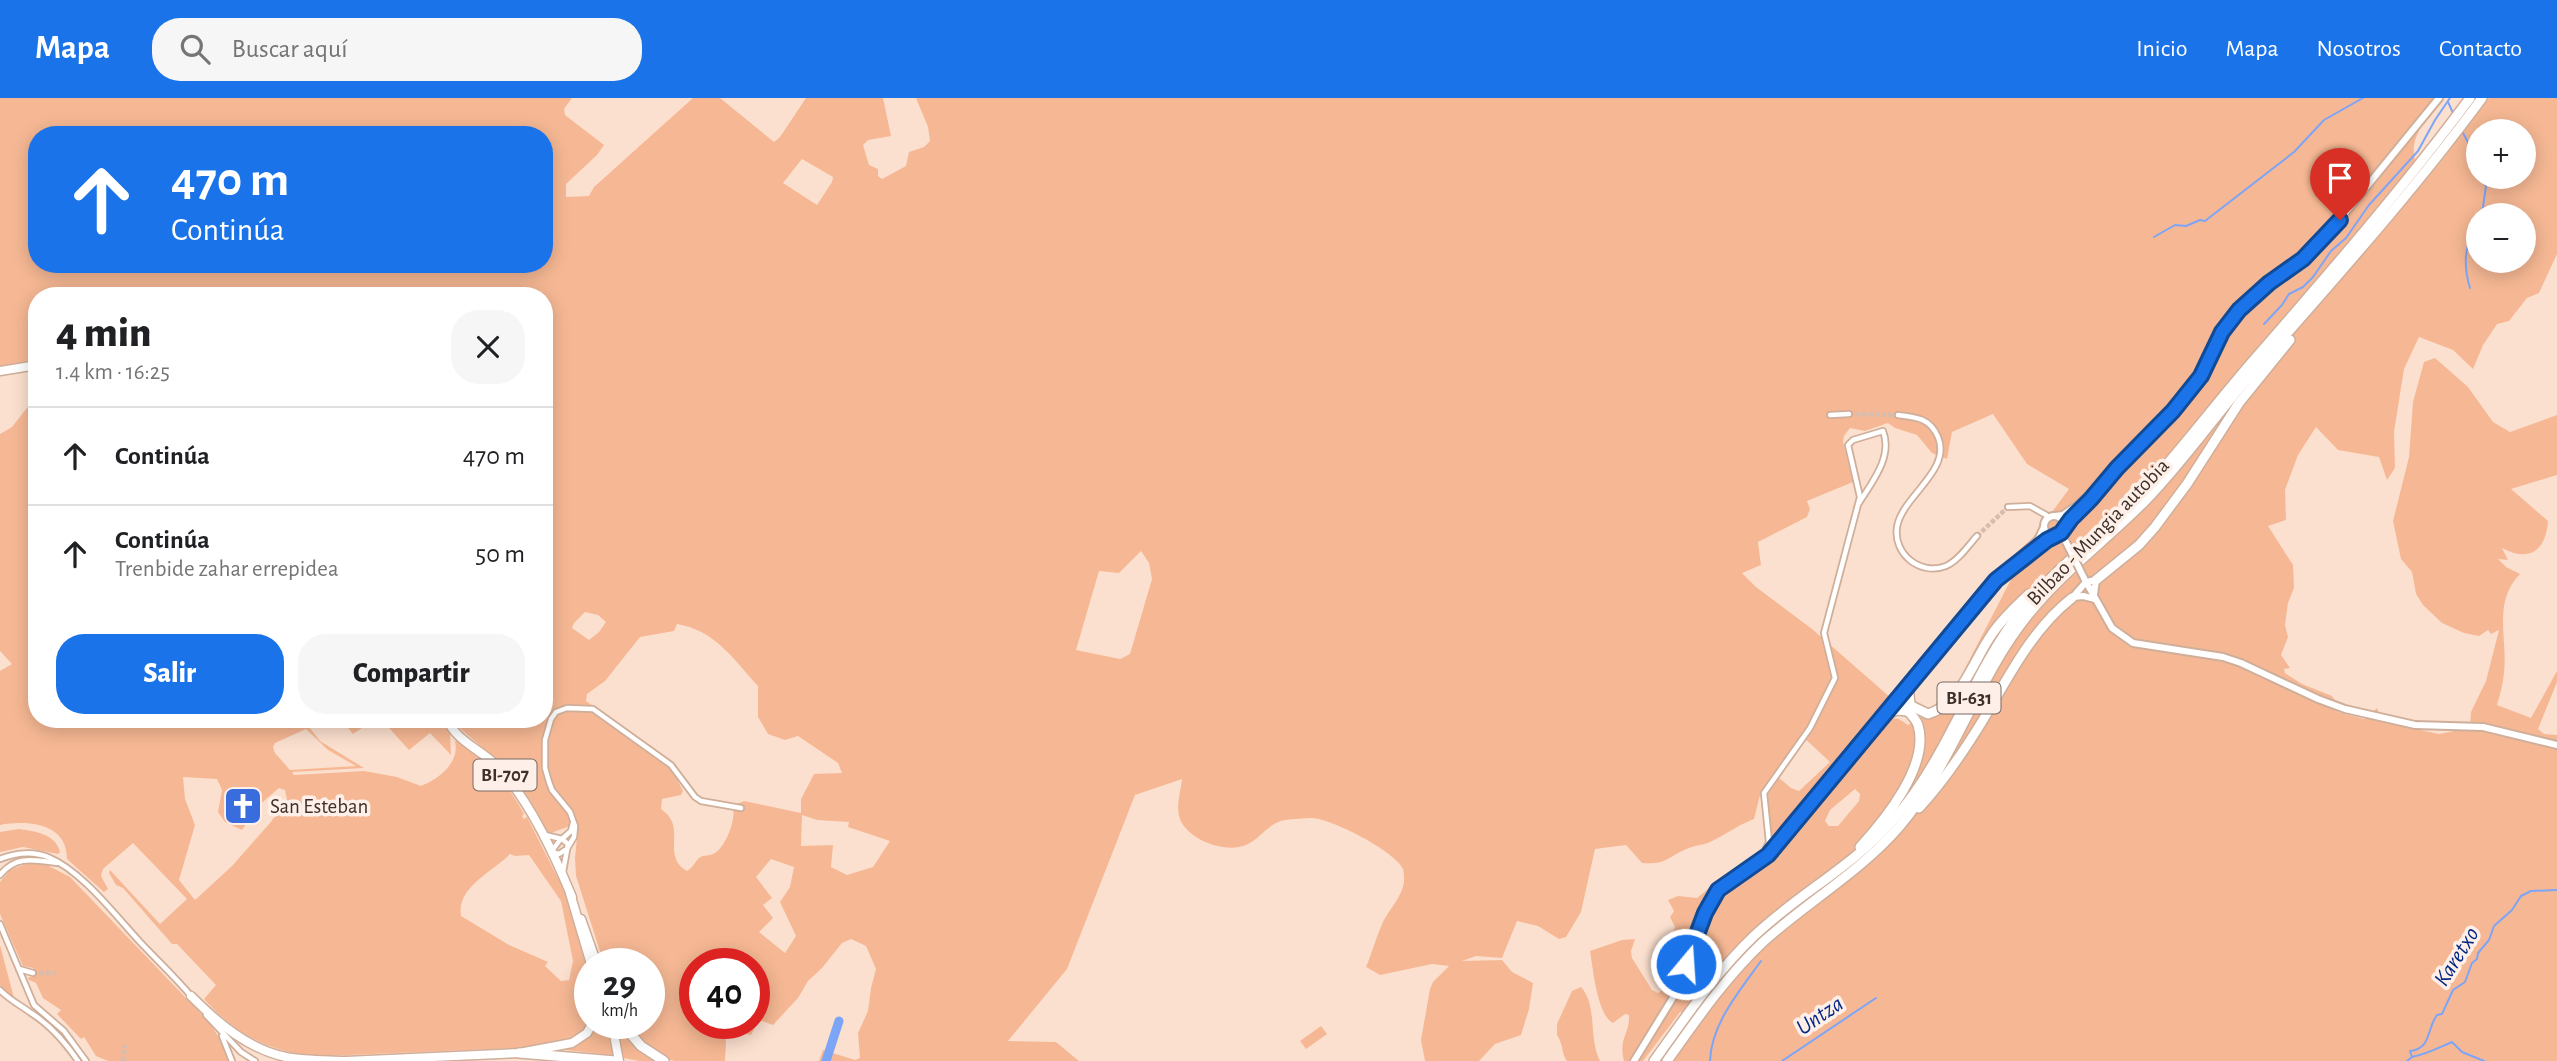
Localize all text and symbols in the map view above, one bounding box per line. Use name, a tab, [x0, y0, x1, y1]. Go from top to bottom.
search box	[152, 18, 642, 81]
icon: search	[176, 30, 214, 68]
text: Mapa	[35, 32, 110, 65]
text: Buscar aquí	[232, 36, 348, 62]
text: Inicio	[2136, 37, 2187, 61]
text: Mapa	[2225, 37, 2279, 61]
text: Nosotros	[2317, 37, 2401, 61]
text: Contacto	[2439, 37, 2522, 61]
map controls	[2466, 119, 2536, 273]
button: +	[2466, 119, 2536, 189]
pin	[2310, 148, 2370, 220]
icon: ahead	[56, 154, 147, 245]
text: 470 m	[171, 156, 289, 205]
icon: arrive	[2321, 159, 2359, 197]
button: −	[2466, 203, 2536, 273]
text: Continúa	[171, 214, 284, 246]
button: close	[451, 310, 525, 384]
text: 4 min	[56, 312, 152, 354]
text: 1.4 km · 16:25	[56, 361, 170, 384]
icon: ahead	[56, 437, 94, 475]
text: Continúa	[115, 443, 210, 469]
text: 470 m	[463, 443, 525, 469]
street label: Bilbao - Mungia autobia	[2023, 455, 2173, 609]
text: Continúa	[115, 527, 210, 553]
icon: ahead	[56, 535, 94, 573]
text: 50 m	[475, 541, 525, 567]
text: Trenbide zahar errepidea	[115, 558, 339, 581]
button: Salir	[56, 634, 284, 714]
button: Compartir	[298, 634, 525, 714]
road number: BI-631	[1938, 682, 2000, 713]
road number: BI-707	[474, 760, 536, 790]
church icon: San Esteban	[222, 785, 264, 827]
place label: San Esteban	[270, 796, 368, 817]
water label: Karetxo	[2430, 924, 2484, 990]
position arrow	[1649, 927, 1723, 1001]
speed limit sign: 40	[679, 948, 770, 1039]
text: 29	[603, 967, 636, 1002]
water label: Untza	[1792, 992, 1848, 1040]
text: km/h	[601, 1002, 638, 1020]

